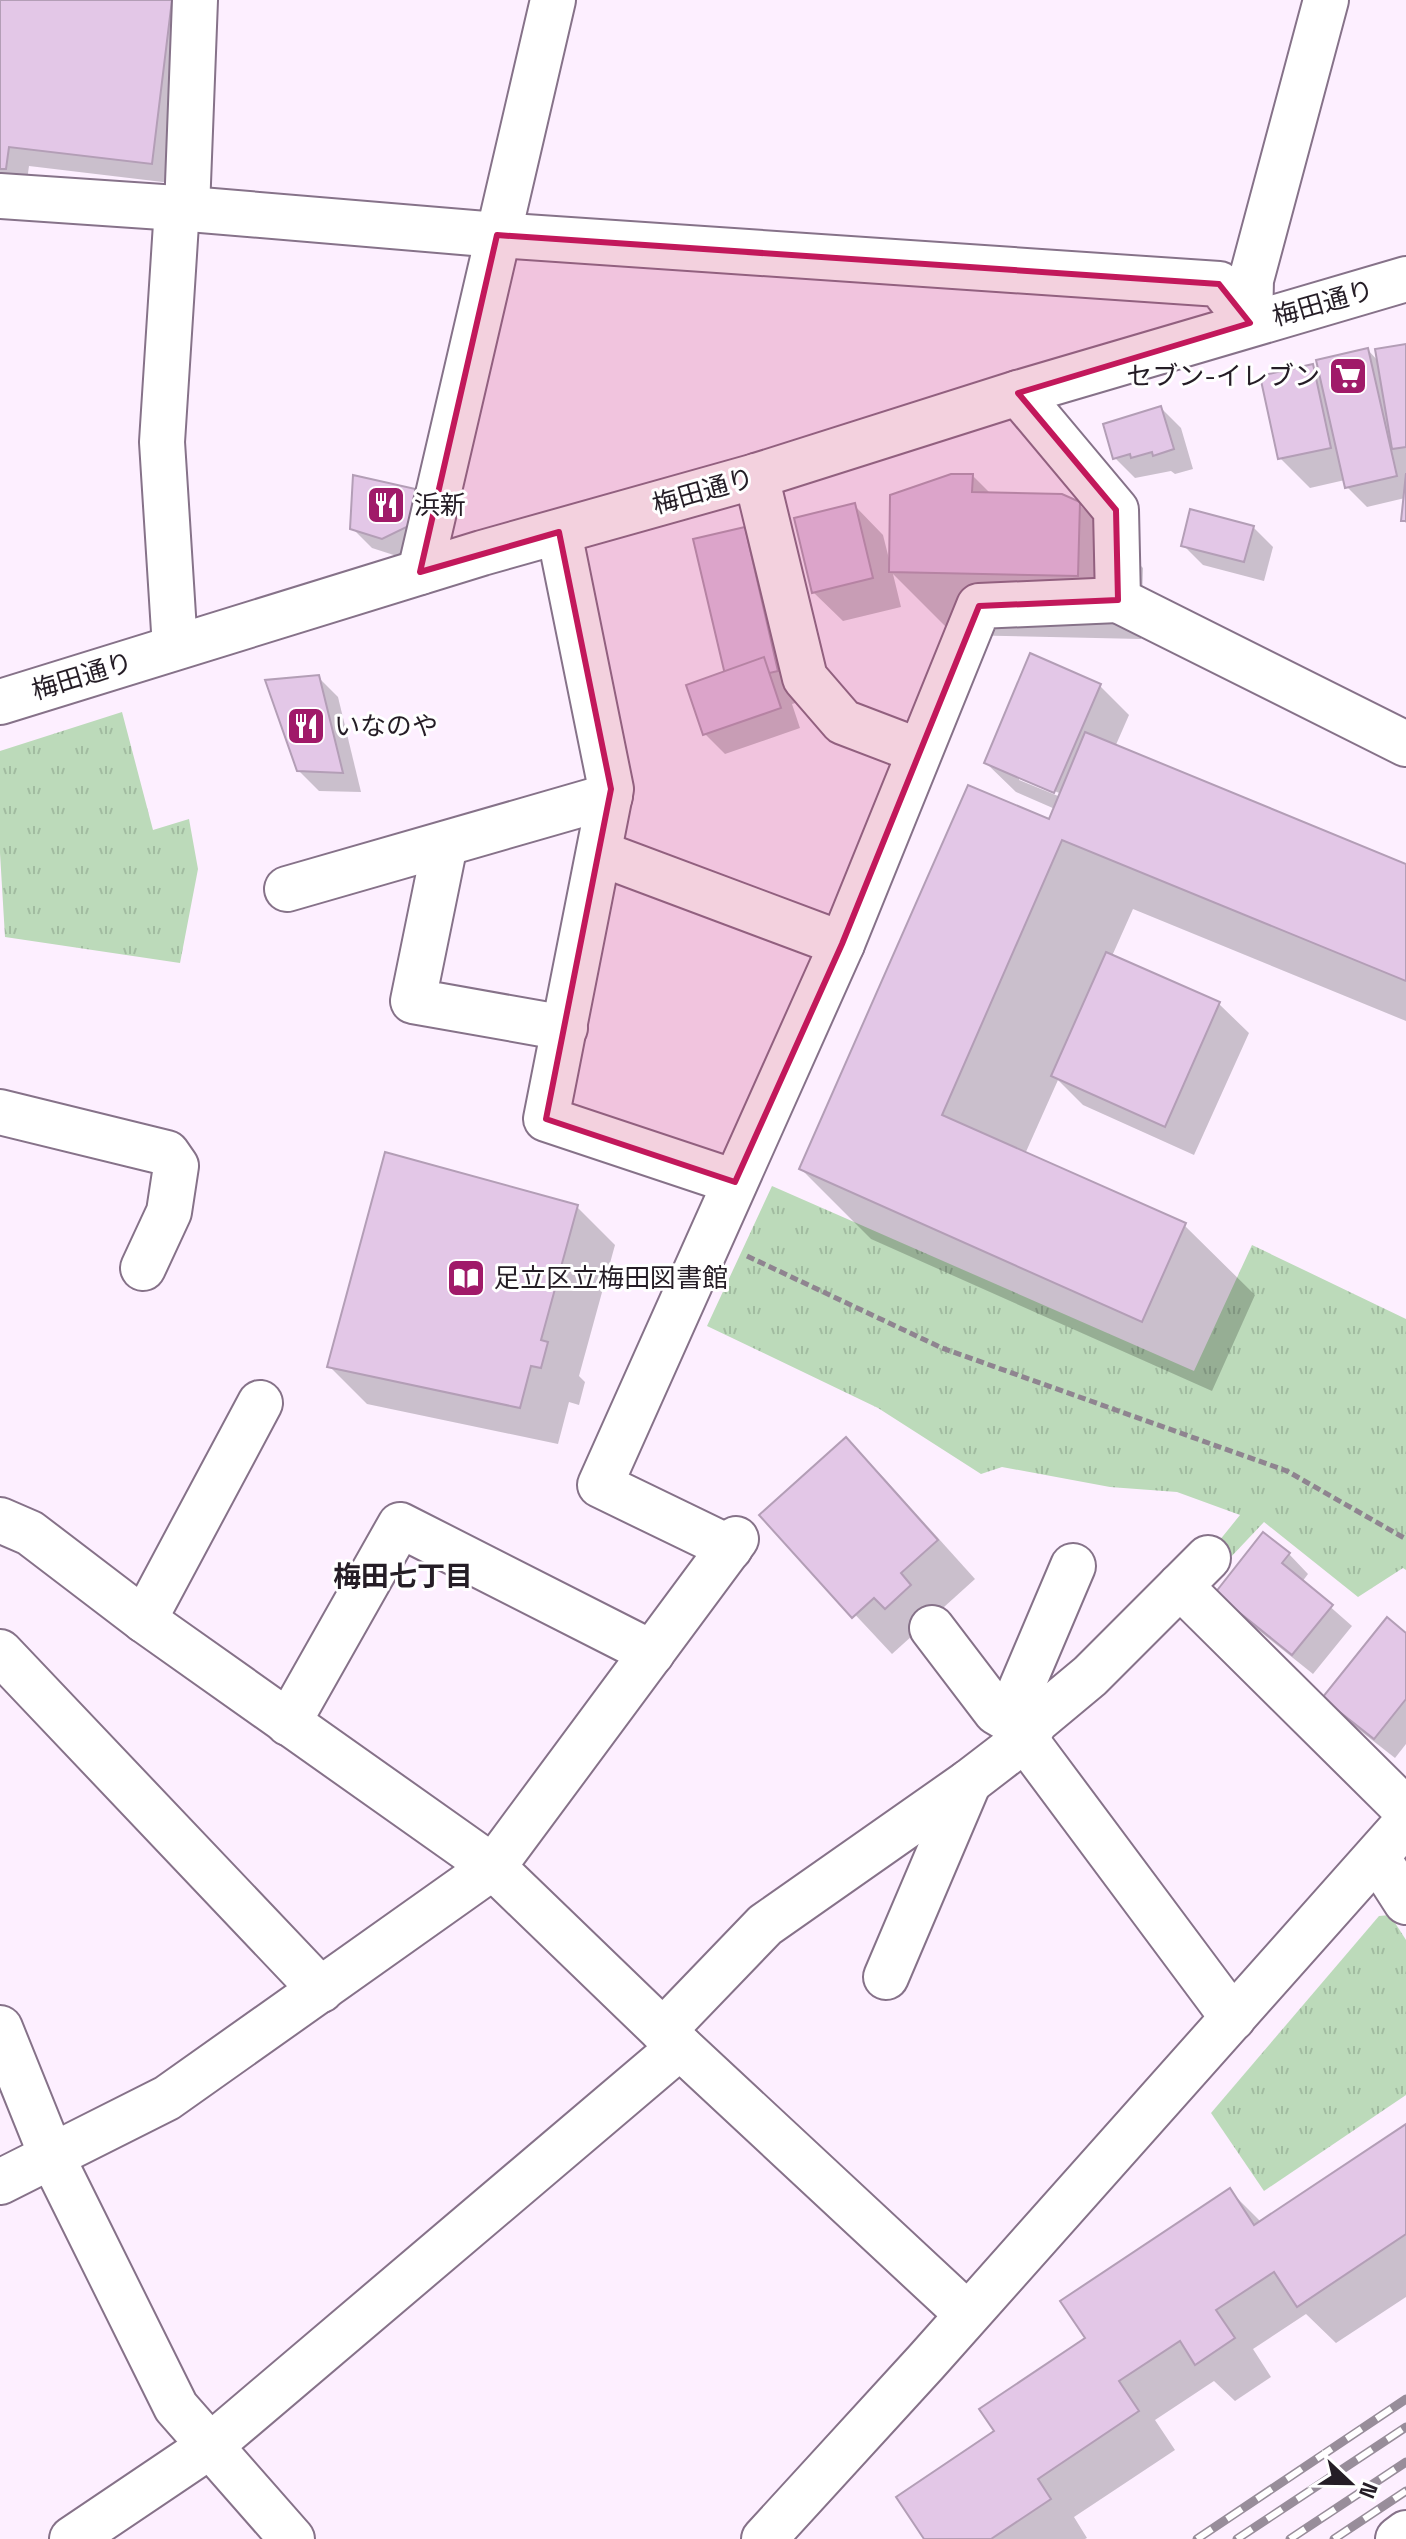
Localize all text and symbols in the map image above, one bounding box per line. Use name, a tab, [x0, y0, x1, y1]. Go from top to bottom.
street label: 梅田通り	[1268, 272, 1378, 334]
supermarket icon: セブン-イレブン	[1327, 355, 1369, 397]
place label: セブン-イレブン	[1126, 359, 1320, 393]
street label: 梅田通り	[648, 460, 758, 522]
restaurant icon: 浜新	[365, 484, 407, 526]
place label: 浜新	[414, 488, 466, 522]
street label: 梅田通り	[27, 645, 137, 707]
restaurant icon: いなのや	[285, 705, 327, 747]
place label: いなのや	[334, 709, 438, 743]
library icon: 足立区立梅田図書館	[445, 1257, 487, 1299]
place label: 足立区立梅田図書館	[494, 1261, 728, 1295]
district label: 梅田七丁目	[333, 1558, 473, 1594]
north arrow	[1310, 2443, 1390, 2523]
text: N	[1353, 2478, 1384, 2503]

